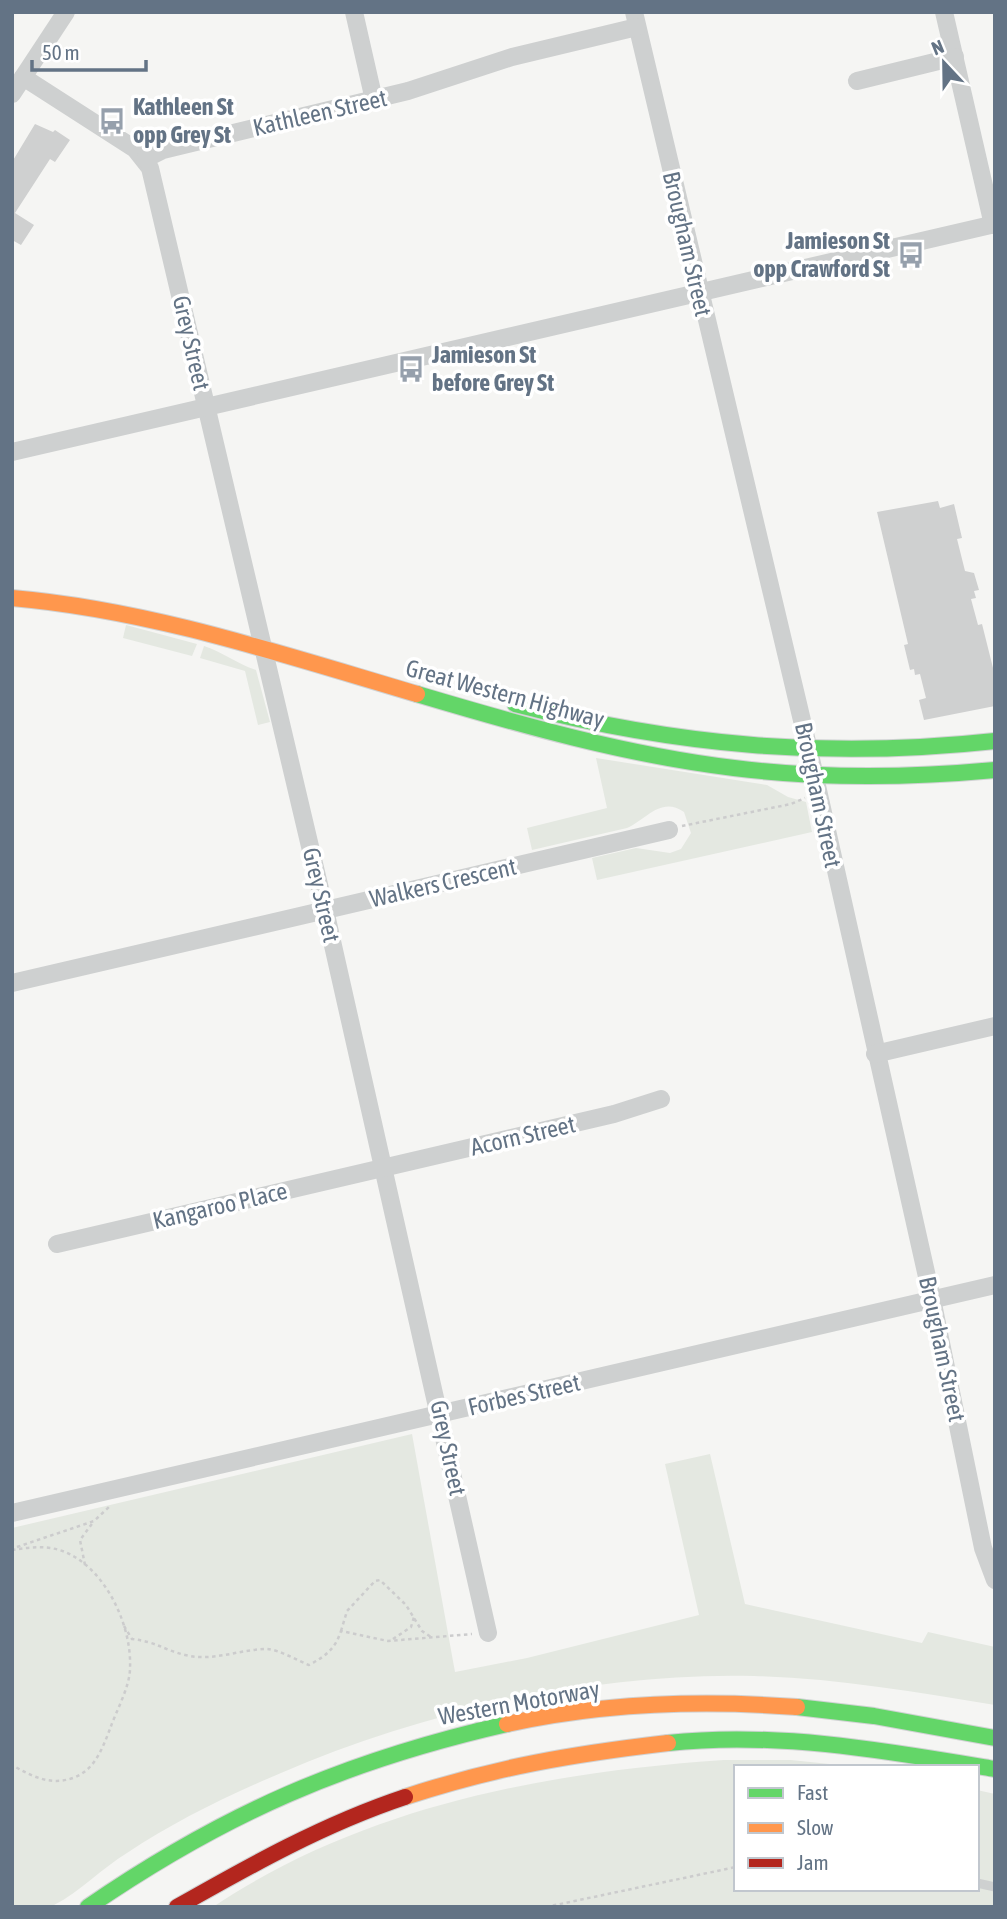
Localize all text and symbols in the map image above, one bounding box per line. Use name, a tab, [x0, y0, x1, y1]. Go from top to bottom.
scale bar	[32, 28, 145, 72]
north arrow	[909, 28, 979, 98]
text: N	[928, 35, 947, 60]
text: 50 m	[42, 40, 80, 64]
street label: Kathleen Street	[250, 84, 389, 141]
place label: Kathleen St opp Grey St	[133, 93, 234, 148]
bus stop icon: Kathleen St opp Grey St	[97, 106, 127, 136]
street label: Brougham Street	[658, 169, 717, 319]
place label: Jamieson St opp Crawford St	[753, 227, 890, 282]
bus stop icon: Jamieson St opp Crawford St	[896, 240, 926, 270]
street label: Grey Street	[168, 293, 215, 393]
place label: Jamieson St before Grey St	[431, 341, 554, 396]
bus stop icon: Jamieson St before Grey St	[396, 354, 426, 384]
street label: Great Western Highway	[403, 654, 607, 733]
street label: Brougham Street	[790, 720, 847, 870]
street label: Grey Street	[298, 845, 345, 945]
street label: Walkers Crescent	[367, 853, 519, 912]
street label: Acorn Street	[468, 1110, 578, 1161]
street label: Kangaroo Place	[150, 1177, 290, 1234]
street label: Brougham Street	[914, 1274, 971, 1424]
street label: Forbes Street	[465, 1368, 583, 1421]
street label: Grey Street	[425, 1398, 472, 1498]
street label: Western Motorway	[436, 1675, 602, 1730]
legend	[734, 1765, 979, 1891]
text: Fast	[797, 1780, 828, 1804]
text: Slow	[797, 1815, 834, 1839]
text: Jam	[797, 1850, 829, 1874]

